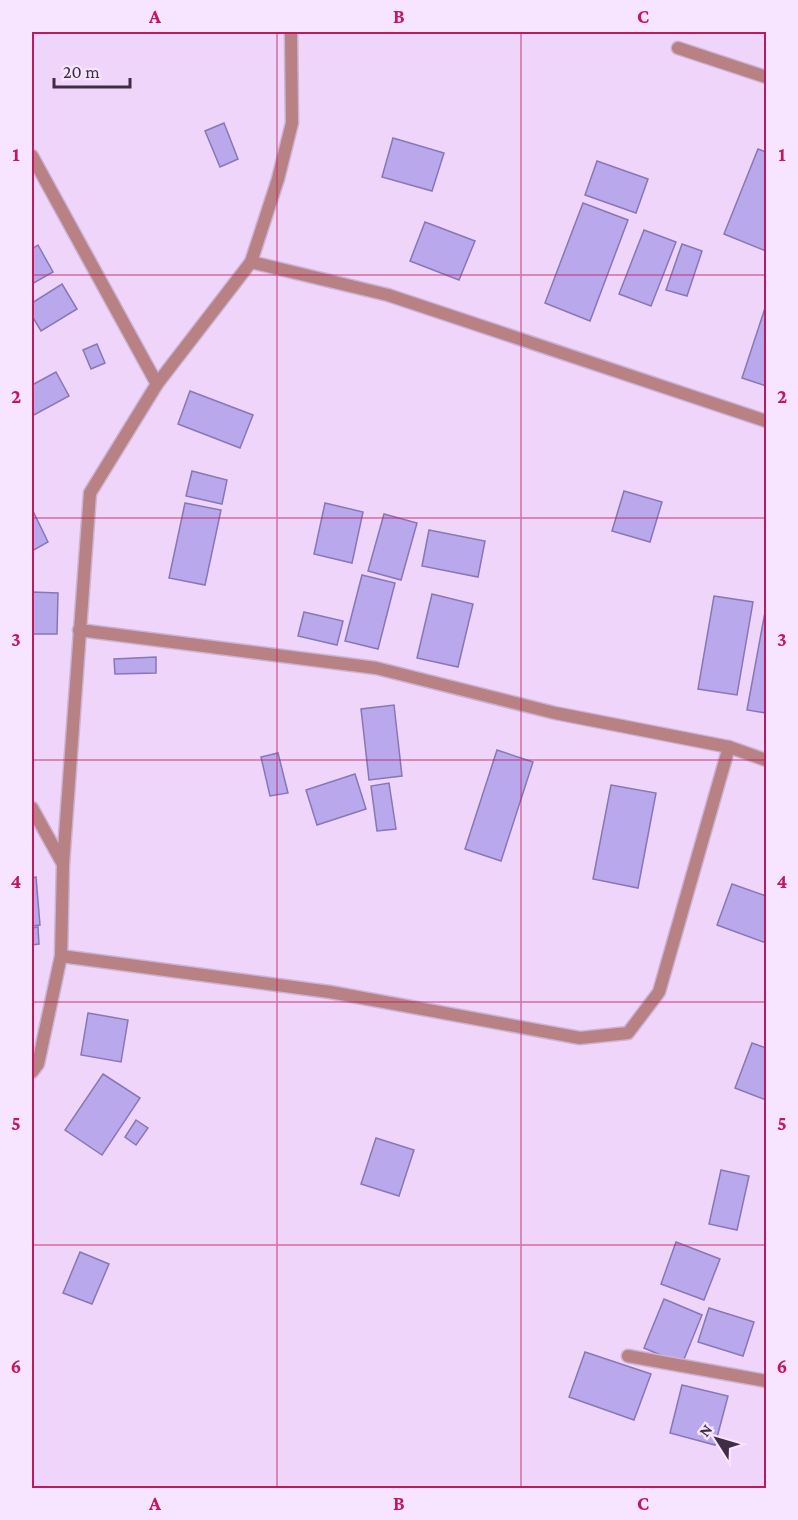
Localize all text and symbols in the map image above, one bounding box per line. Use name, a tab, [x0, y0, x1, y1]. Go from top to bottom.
text: A	[148, 5, 162, 27]
text: B	[393, 5, 405, 27]
text: C	[637, 5, 649, 27]
scale bar	[54, 51, 130, 89]
text: 20 m	[63, 62, 100, 82]
text: 1	[12, 143, 20, 165]
text: 1	[778, 143, 786, 165]
text: 2	[11, 385, 21, 407]
text: 2	[777, 385, 787, 407]
text: 3	[11, 628, 21, 650]
text: 3	[777, 628, 787, 650]
text: 4	[11, 870, 22, 892]
text: 4	[777, 870, 788, 892]
text: 5	[11, 1112, 21, 1134]
text: 5	[777, 1112, 787, 1134]
text: 6	[11, 1355, 21, 1377]
text: 6	[777, 1355, 787, 1377]
north arrow	[687, 1409, 747, 1469]
text: N	[695, 1421, 716, 1440]
text: A	[148, 1492, 162, 1514]
text: B	[393, 1492, 405, 1514]
text: C	[637, 1492, 649, 1514]

